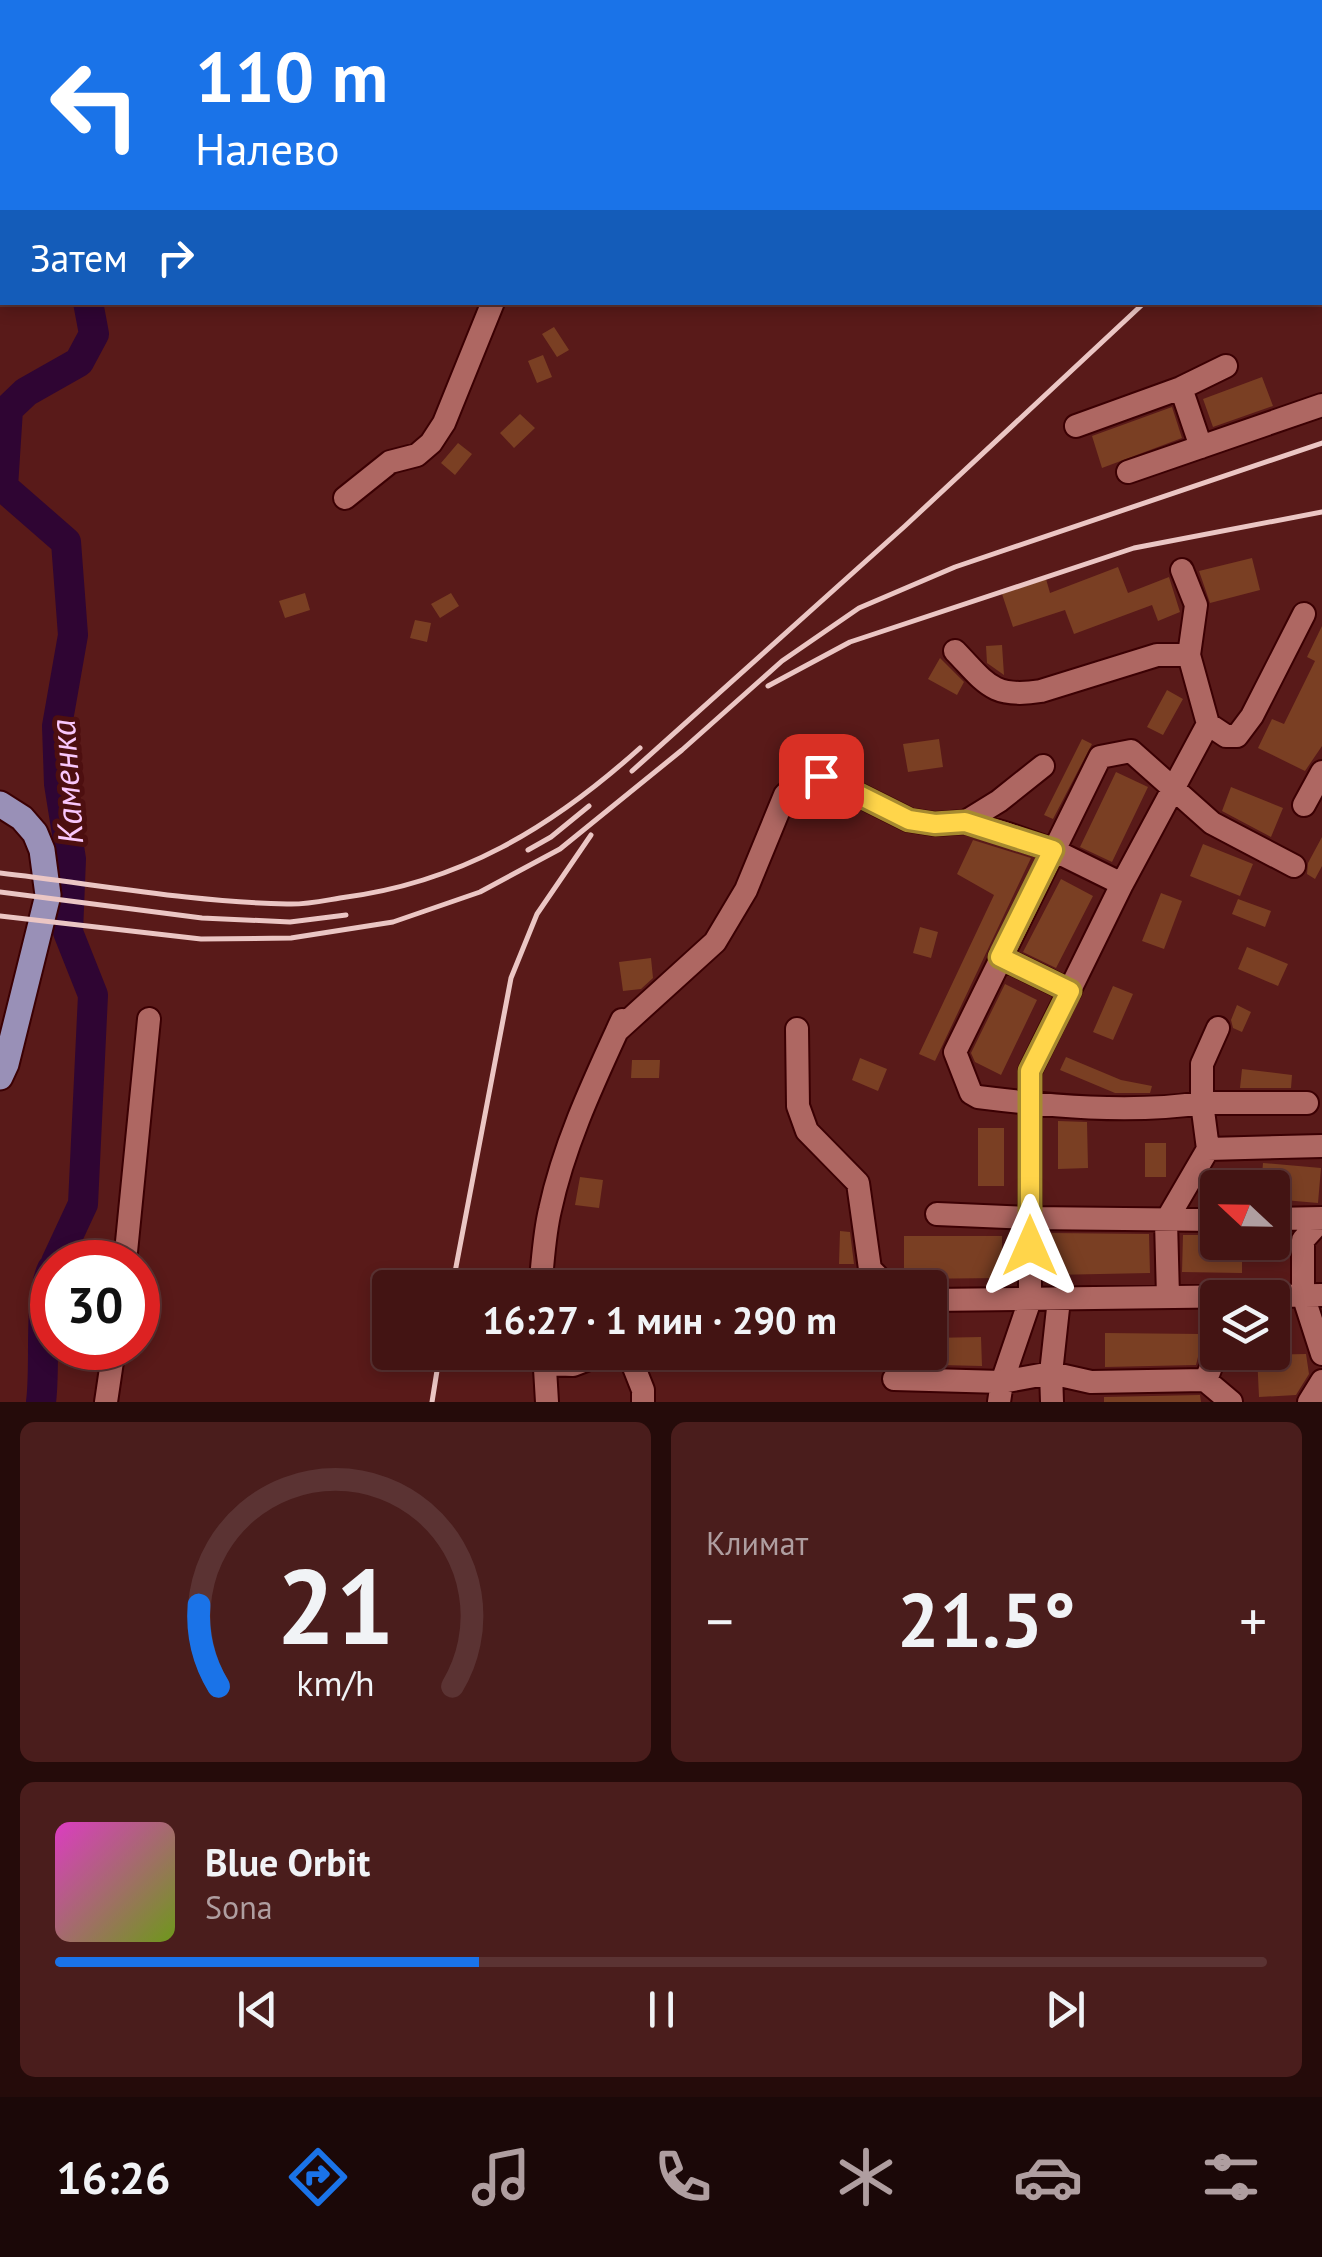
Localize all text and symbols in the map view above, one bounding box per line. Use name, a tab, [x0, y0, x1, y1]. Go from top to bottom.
text: 110 m	[195, 31, 388, 121]
icon: left	[30, 40, 160, 170]
text: Налево	[195, 119, 340, 177]
icon: right	[148, 230, 203, 285]
text: Затем	[30, 233, 128, 282]
water label: Каменка	[39, 718, 93, 846]
pin	[779, 734, 864, 819]
icon: arrive	[794, 749, 849, 804]
north arrow	[1200, 1170, 1290, 1260]
map controls	[1200, 1170, 1290, 1370]
position arrow	[978, 1194, 1082, 1298]
speed limit sign: 30	[30, 1240, 160, 1370]
button: layers	[1200, 1280, 1290, 1370]
text: 16:27 · 1 мин · 290 m	[482, 1295, 837, 1344]
text: Климат	[706, 1522, 808, 1564]
text: 21	[277, 1538, 394, 1673]
text: 21.5°	[897, 1571, 1076, 1668]
text: −	[706, 1585, 734, 1656]
text: +	[1239, 1585, 1267, 1656]
text: km/h	[296, 1660, 375, 1706]
text: Blue Orbit	[205, 1837, 370, 1886]
text: Sona	[205, 1886, 273, 1928]
icon: previous	[230, 1982, 285, 2037]
icon: pause	[634, 1982, 689, 2037]
icon: next	[1038, 1982, 1093, 2037]
icon: directions	[283, 2142, 353, 2212]
icon: music	[466, 2142, 536, 2212]
icon: phone	[648, 2142, 718, 2212]
icon: climate	[831, 2142, 901, 2212]
icon: car	[1013, 2142, 1083, 2212]
icon: filters	[1196, 2142, 1266, 2212]
text: 16:26	[56, 2148, 170, 2206]

